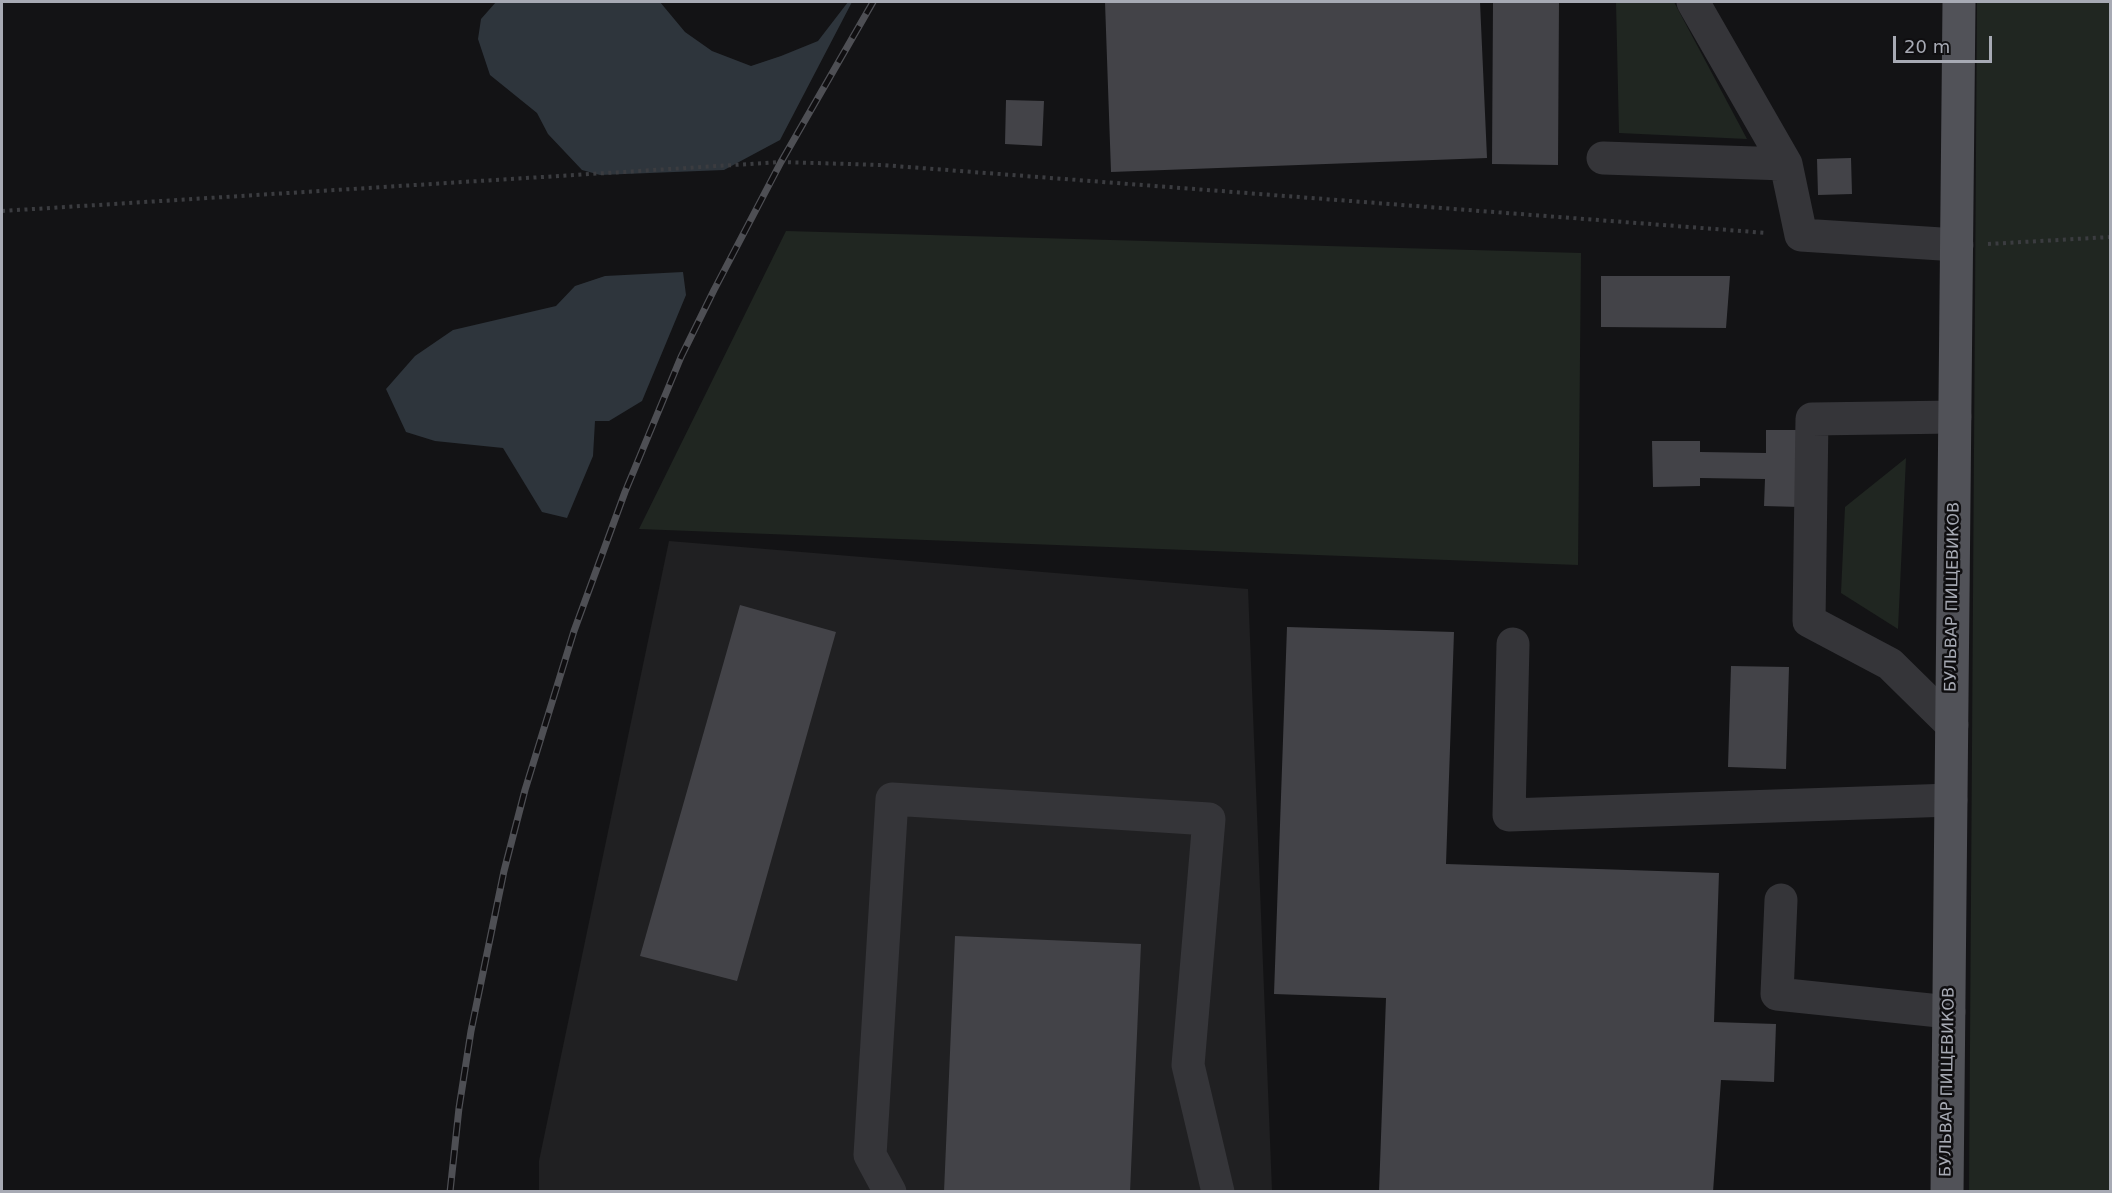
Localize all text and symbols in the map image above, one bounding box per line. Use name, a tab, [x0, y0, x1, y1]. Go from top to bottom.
scale bar	[1896, 24, 1995, 62]
text: 20 m	[1904, 36, 1950, 57]
street label: БУЛЬВАР ПИЩЕВИКОВ	[1942, 502, 1964, 692]
street label: БУЛЬВАР ПИЩЕВИКОВ	[1937, 987, 1959, 1177]

